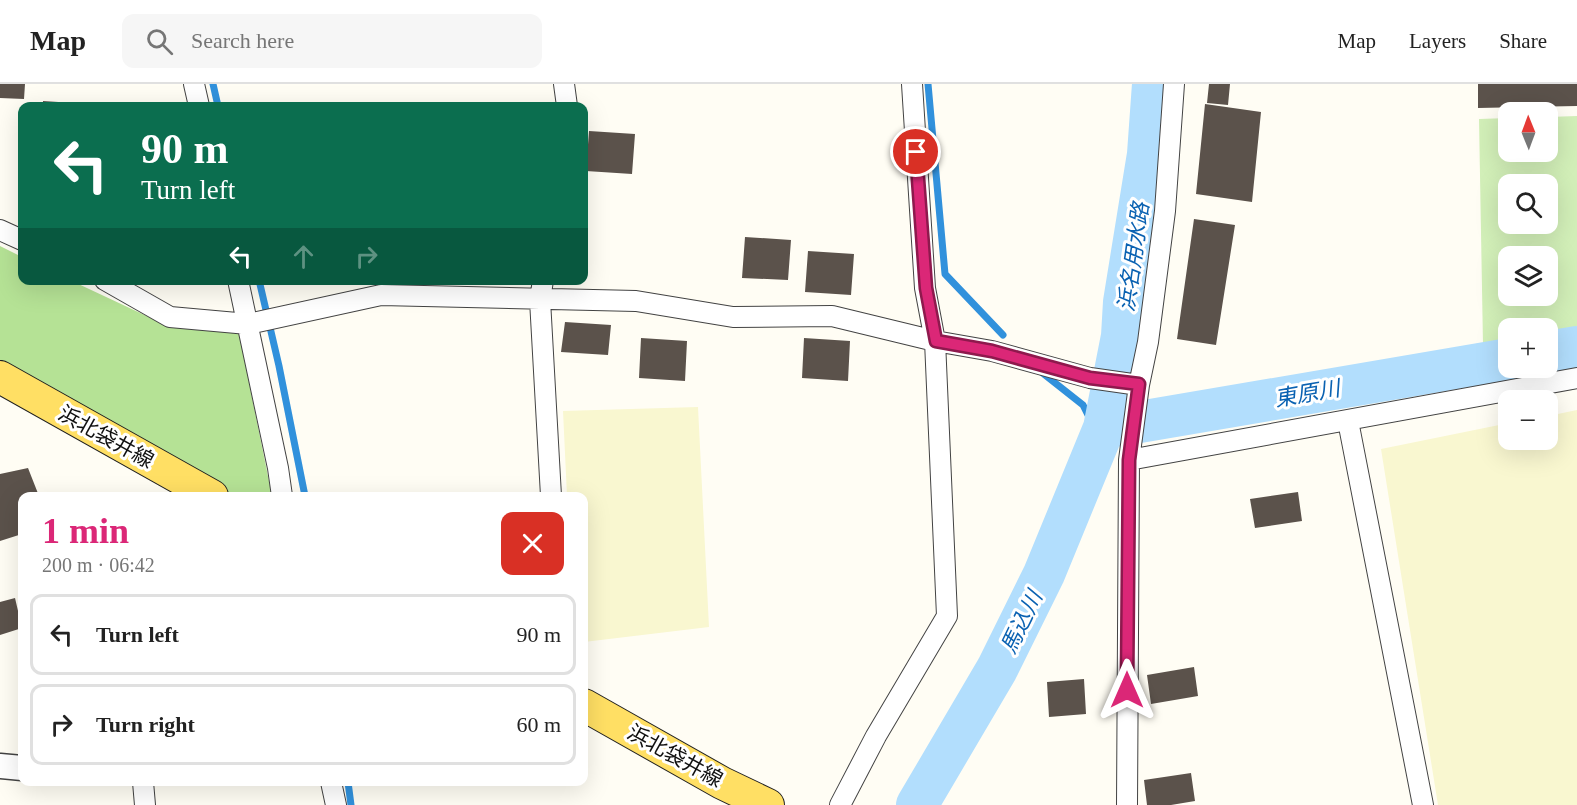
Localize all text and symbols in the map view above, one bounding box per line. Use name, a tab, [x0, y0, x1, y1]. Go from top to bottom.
search box	[122, 14, 542, 68]
text: Map	[30, 25, 86, 56]
icon: search	[143, 25, 176, 58]
text: Search here	[191, 28, 294, 53]
text: Map	[1338, 29, 1376, 53]
text: Layers	[1409, 29, 1466, 53]
text: Share	[1499, 29, 1547, 53]
north arrow	[1498, 102, 1558, 162]
map controls	[1498, 102, 1558, 450]
icon: left	[42, 126, 120, 204]
text: 90 m	[141, 126, 229, 172]
pin	[890, 126, 941, 177]
icon: arrive	[899, 135, 932, 168]
button: search	[1498, 174, 1558, 234]
text: Turn left	[141, 175, 235, 205]
water label: 浜名用水路	[1113, 199, 1154, 313]
icon: left	[224, 240, 257, 273]
icon: ahead	[287, 240, 320, 273]
icon: right	[350, 240, 383, 273]
button: layers	[1498, 246, 1558, 306]
button: +	[1498, 318, 1558, 378]
water label: 東原川	[1272, 375, 1344, 412]
button: −	[1498, 390, 1558, 450]
street label: 浜北袋井線	[54, 401, 158, 473]
text: 1 min	[42, 511, 129, 551]
button: close	[501, 512, 564, 575]
text: 200 m · 06:42	[42, 554, 155, 576]
water label: 馬込川	[996, 585, 1048, 657]
icon: left	[45, 618, 78, 651]
text: Turn left	[96, 622, 179, 647]
text: 90 m	[516, 622, 561, 647]
position arrow	[1095, 658, 1159, 722]
icon: right	[45, 708, 78, 741]
text: Turn right	[96, 712, 195, 737]
text: 60 m	[516, 712, 561, 737]
street label: 浜北袋井線	[623, 720, 727, 792]

